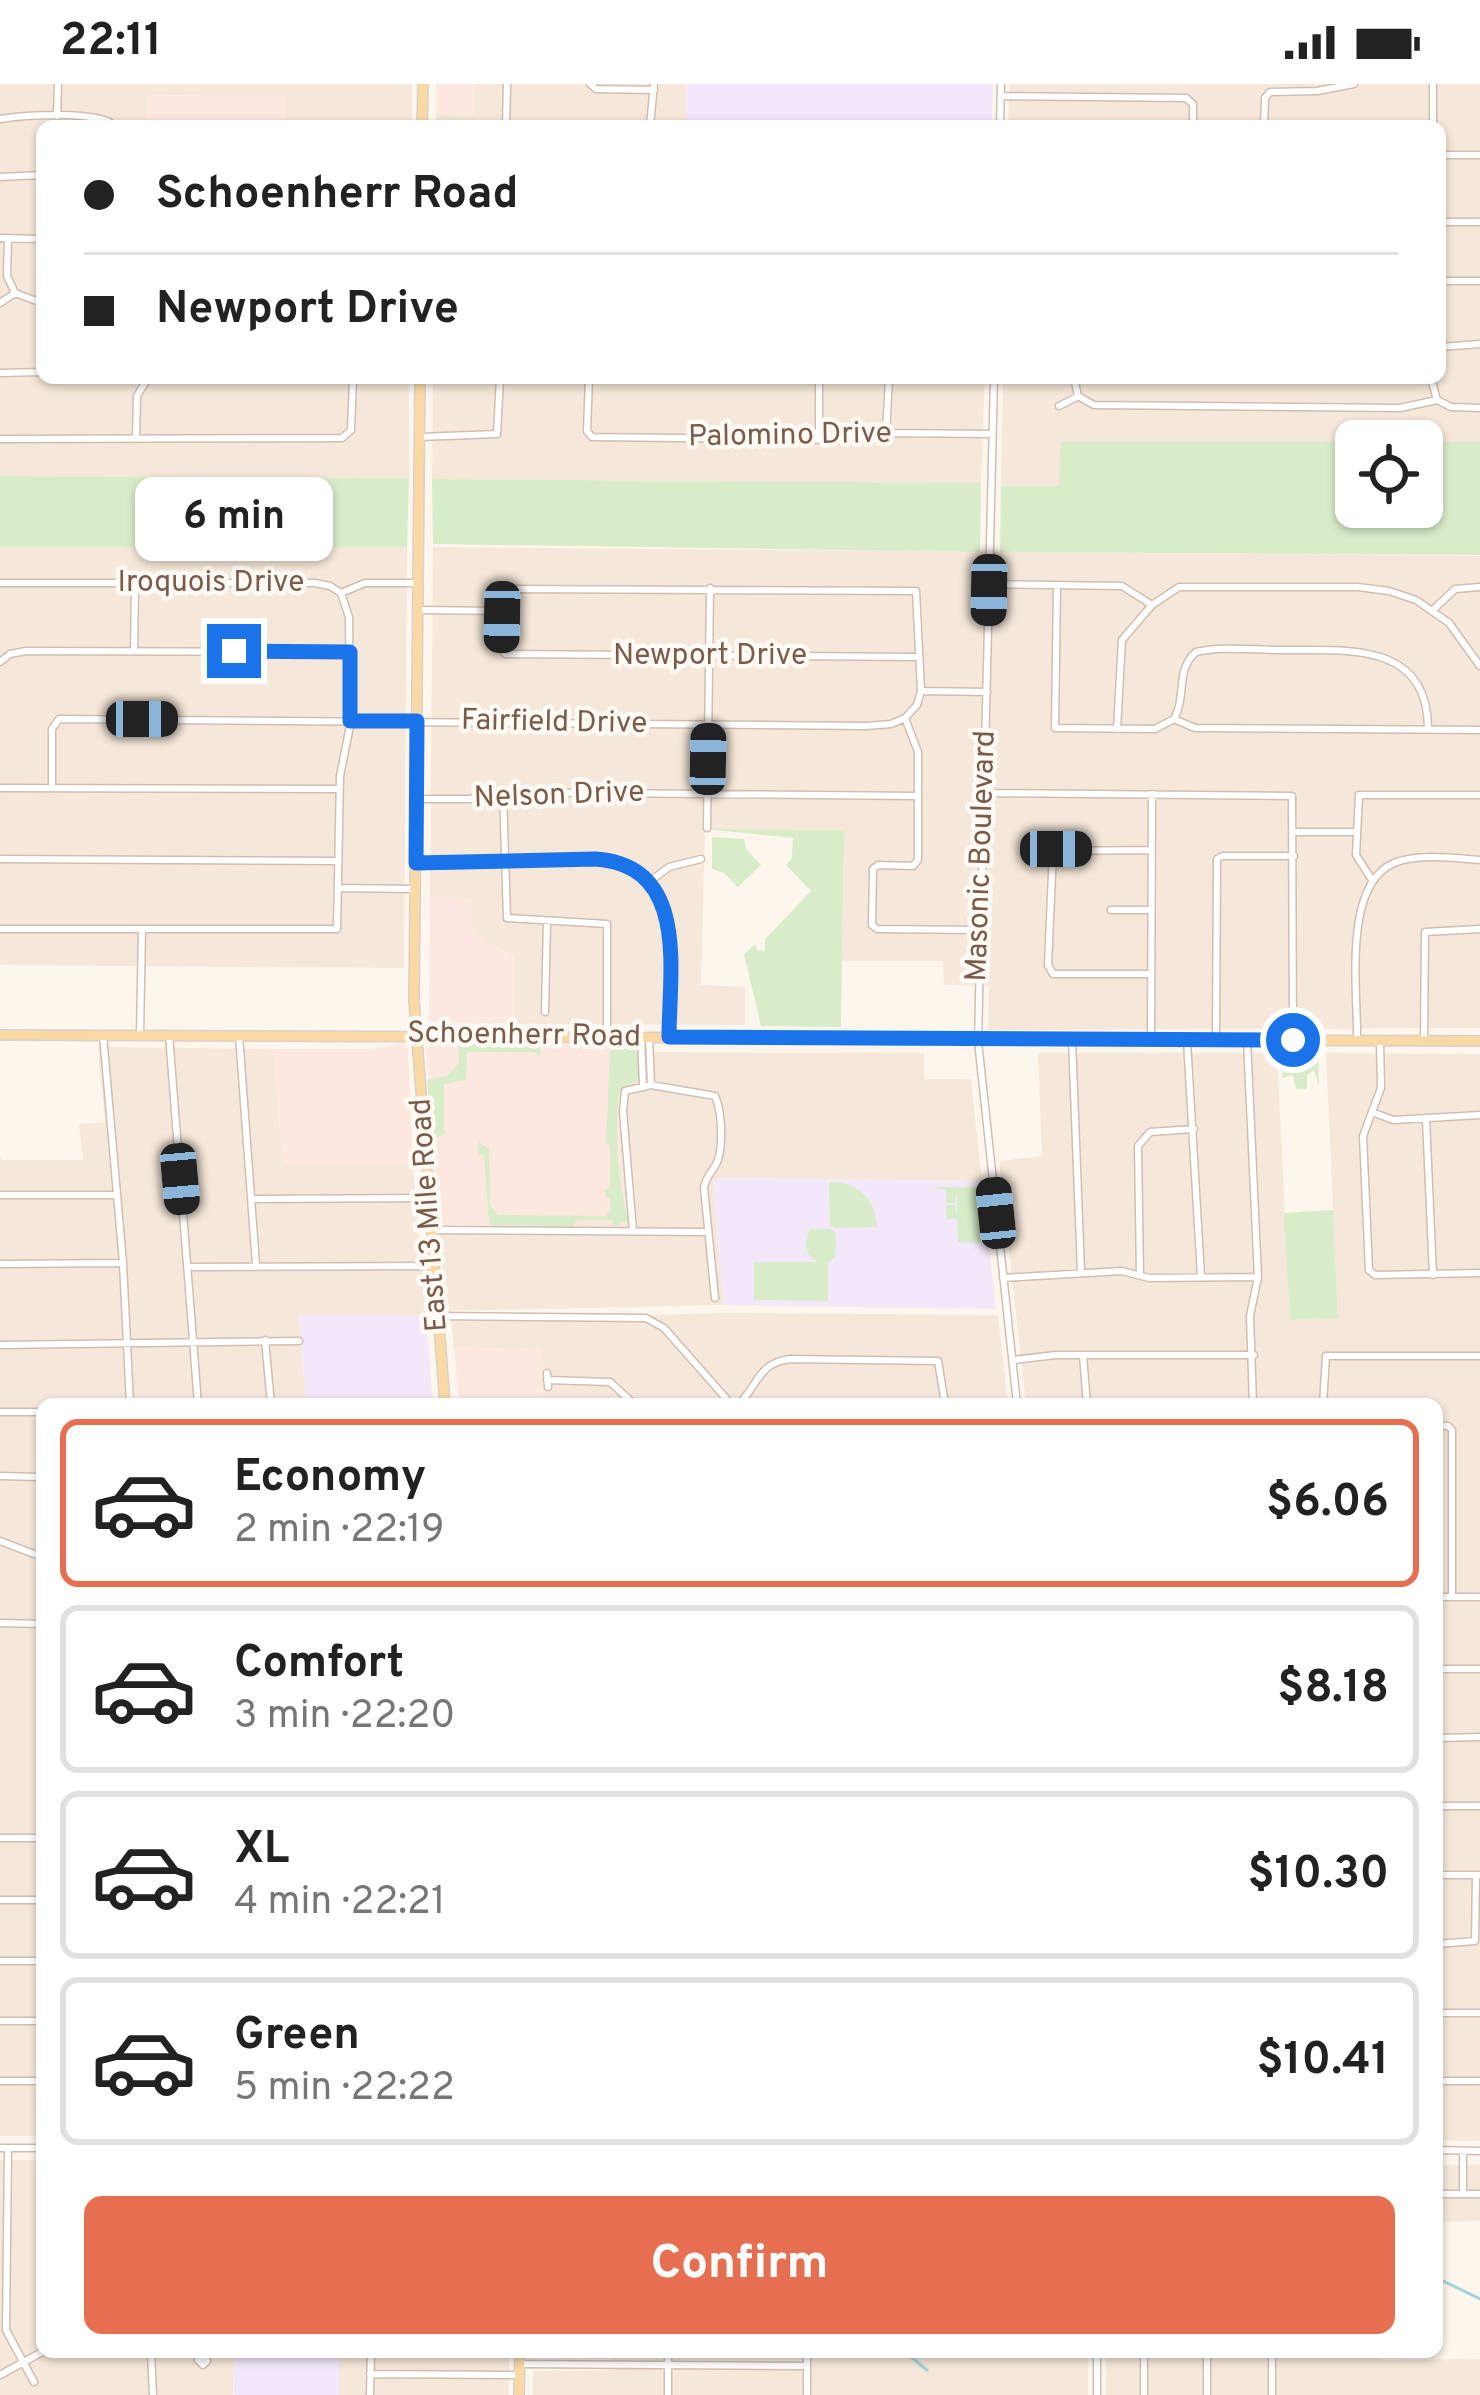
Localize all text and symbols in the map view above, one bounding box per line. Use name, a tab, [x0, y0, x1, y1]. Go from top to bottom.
text: 22:11	[60, 14, 162, 71]
text: Schoenherr Road	[156, 167, 518, 224]
text: Newport Drive	[156, 282, 459, 339]
street label: Palomino Drive	[688, 416, 892, 456]
map controls	[1335, 420, 1443, 528]
button: locate	[1335, 420, 1443, 528]
callout: 6 min	[135, 477, 333, 561]
text: 6 min	[183, 494, 285, 543]
car	[970, 554, 1008, 626]
street label: Iroquois Drive	[118, 565, 304, 602]
car	[483, 581, 521, 653]
route end	[207, 624, 261, 678]
street label: Newport Drive	[613, 638, 807, 675]
car	[106, 701, 178, 737]
street label: Fairfield Drive	[461, 703, 647, 743]
car	[689, 723, 727, 795]
street label: Masonic Boulevard	[959, 730, 1005, 982]
street label: Nelson Drive	[473, 775, 645, 817]
car	[1020, 831, 1092, 867]
route start	[1266, 1013, 1320, 1067]
street label: Schoenherr Road	[407, 1015, 641, 1057]
street label: East 13 Mile Road	[403, 1097, 457, 1333]
car	[159, 1142, 201, 1216]
car	[974, 1175, 1018, 1251]
icon: car	[90, 1449, 198, 1557]
text: Economy	[234, 1450, 426, 1507]
text: $6.06	[1266, 1475, 1389, 1532]
text: 2 min · 22:19	[234, 1507, 445, 1556]
icon: car	[90, 1635, 198, 1743]
text: Comfort	[234, 1636, 404, 1693]
text: $8.18	[1277, 1661, 1389, 1718]
text: 3 min · 22:20	[234, 1693, 455, 1742]
icon: car	[90, 1821, 198, 1929]
text: XL	[234, 1822, 289, 1879]
text: $10.30	[1247, 1847, 1389, 1904]
text: 4 min · 22:21	[234, 1879, 446, 1928]
icon: car	[90, 2007, 198, 2115]
text: Green	[234, 2008, 360, 2065]
text: $10.41	[1256, 2033, 1389, 2090]
text: 5 min · 22:22	[234, 2065, 455, 2114]
button: Confirm	[84, 2196, 1395, 2334]

